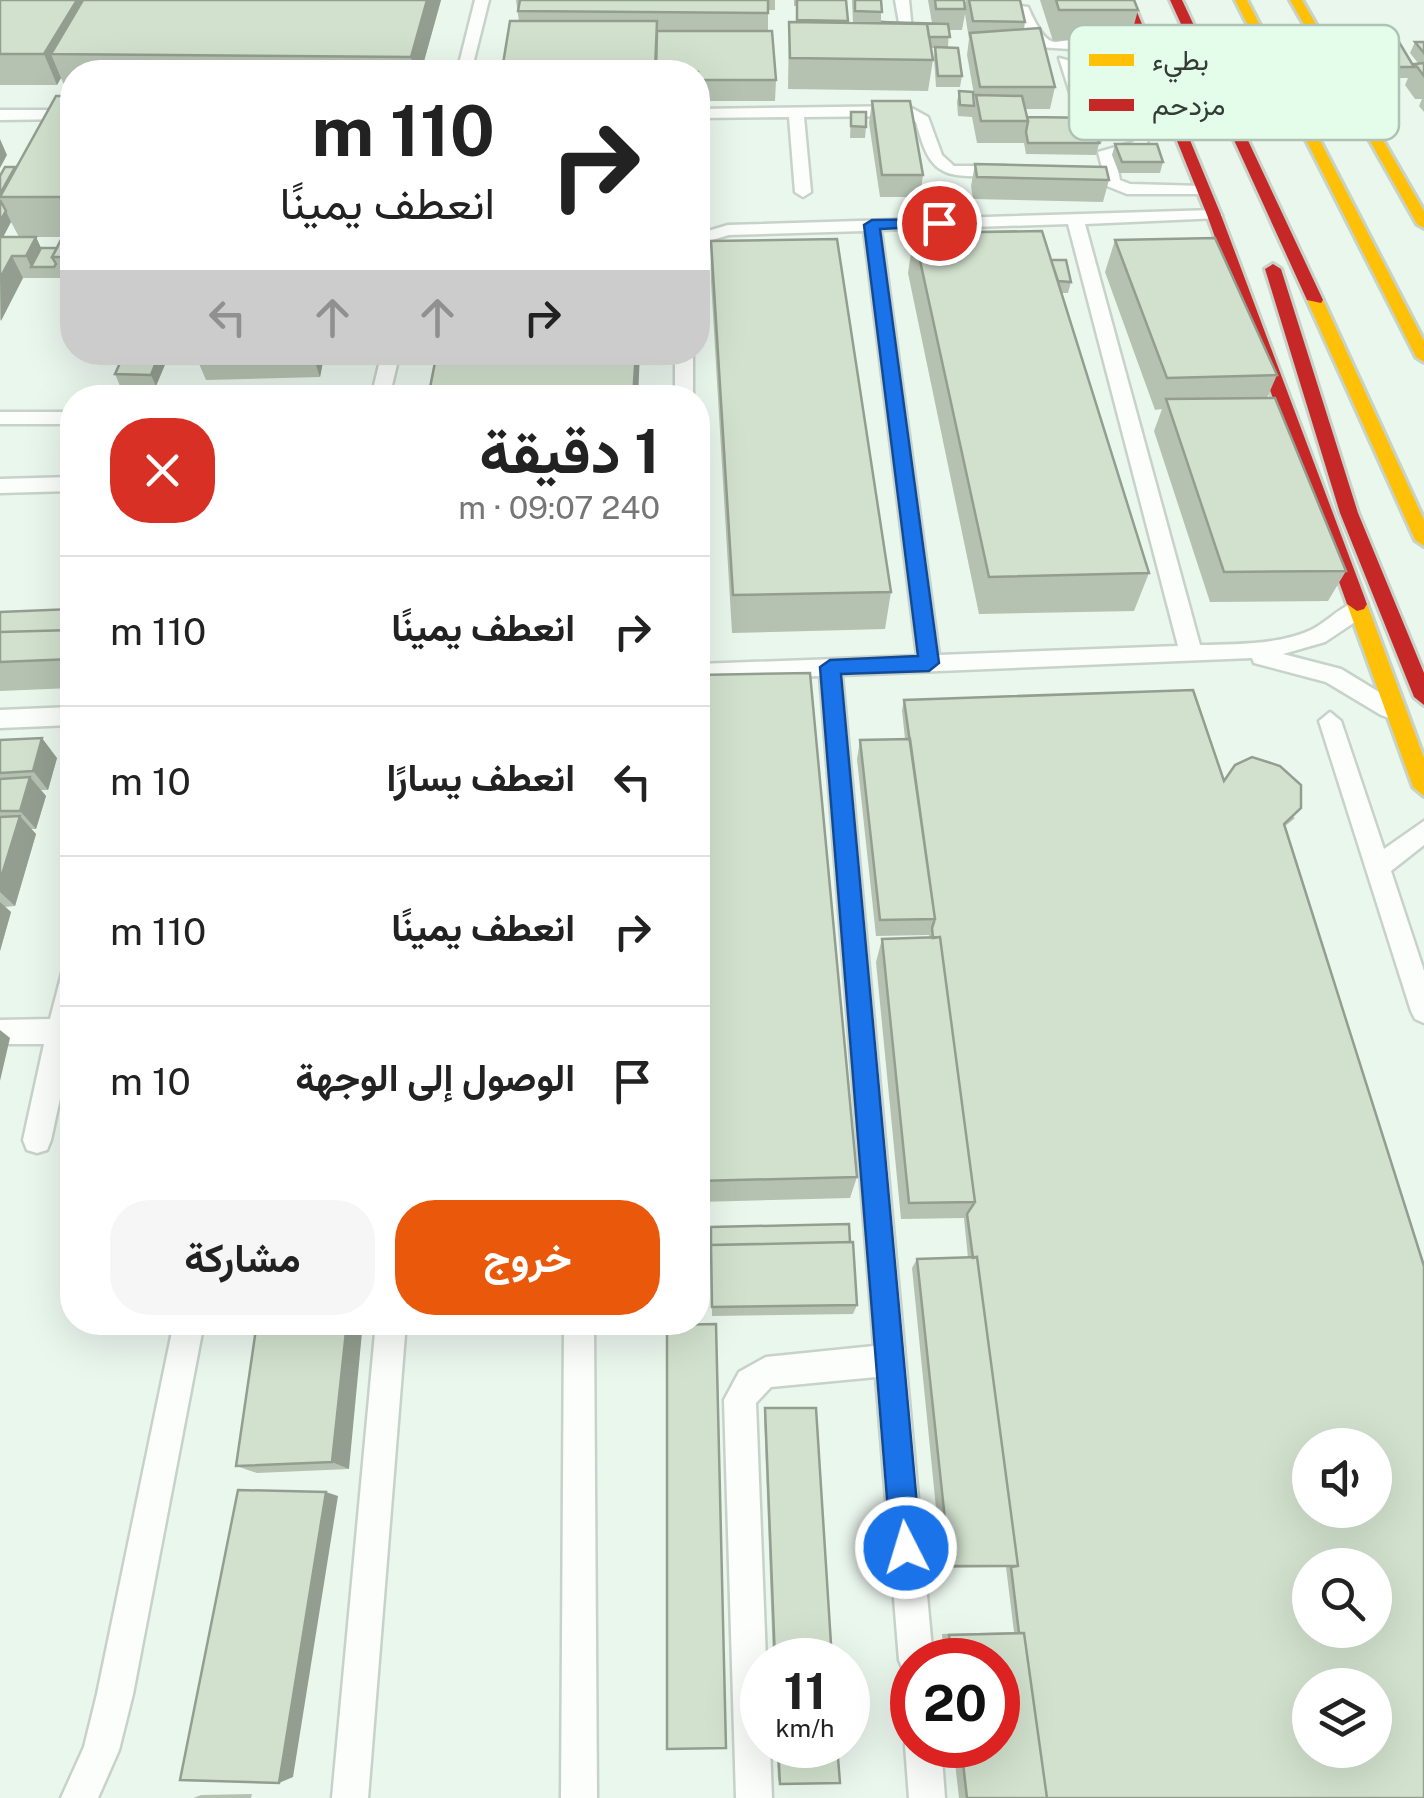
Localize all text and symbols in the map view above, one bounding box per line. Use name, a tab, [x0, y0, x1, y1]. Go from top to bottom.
legend	[1069, 25, 1399, 140]
text: بطيء	[1152, 43, 1209, 83]
text: مزدحم	[1152, 88, 1225, 124]
text: 110 m	[311, 89, 495, 172]
icon: right	[530, 100, 660, 230]
text: انعطف يمينًا	[280, 176, 495, 229]
pin	[897, 181, 982, 266]
icon: arrive	[912, 196, 967, 251]
icon: left	[200, 290, 255, 345]
icon: ahead	[305, 290, 360, 345]
icon: ahead	[410, 290, 465, 345]
icon: right	[515, 290, 570, 345]
text: 1 دقيقة	[479, 416, 660, 487]
button: close	[110, 418, 215, 523]
text: 240 m · 09:07	[458, 489, 660, 526]
icon: right	[605, 604, 660, 659]
text: انعطف يمينًا	[391, 605, 575, 650]
text: 110 m	[110, 609, 206, 654]
icon: left	[605, 754, 660, 809]
text: انعطف يسارًا	[387, 755, 575, 800]
text: 10 m	[110, 759, 191, 804]
icon: right	[605, 904, 660, 959]
text: انعطف يمينًا	[391, 905, 575, 950]
text: 110 m	[110, 909, 206, 954]
icon: arrive	[605, 1054, 660, 1109]
text: الوصول إلى الوجهة	[295, 1055, 575, 1100]
text: 10 m	[110, 1059, 191, 1104]
button: مشاركة	[110, 1200, 375, 1315]
button: خروج	[395, 1200, 660, 1315]
map controls	[1292, 1428, 1392, 1768]
button: sound	[1292, 1428, 1392, 1528]
position arrow	[854, 1496, 958, 1600]
button: search	[1292, 1548, 1392, 1648]
speed limit sign: 20	[890, 1638, 1020, 1768]
text: 11	[784, 1661, 826, 1720]
button: layers	[1292, 1668, 1392, 1768]
text: km/h	[776, 1713, 834, 1743]

